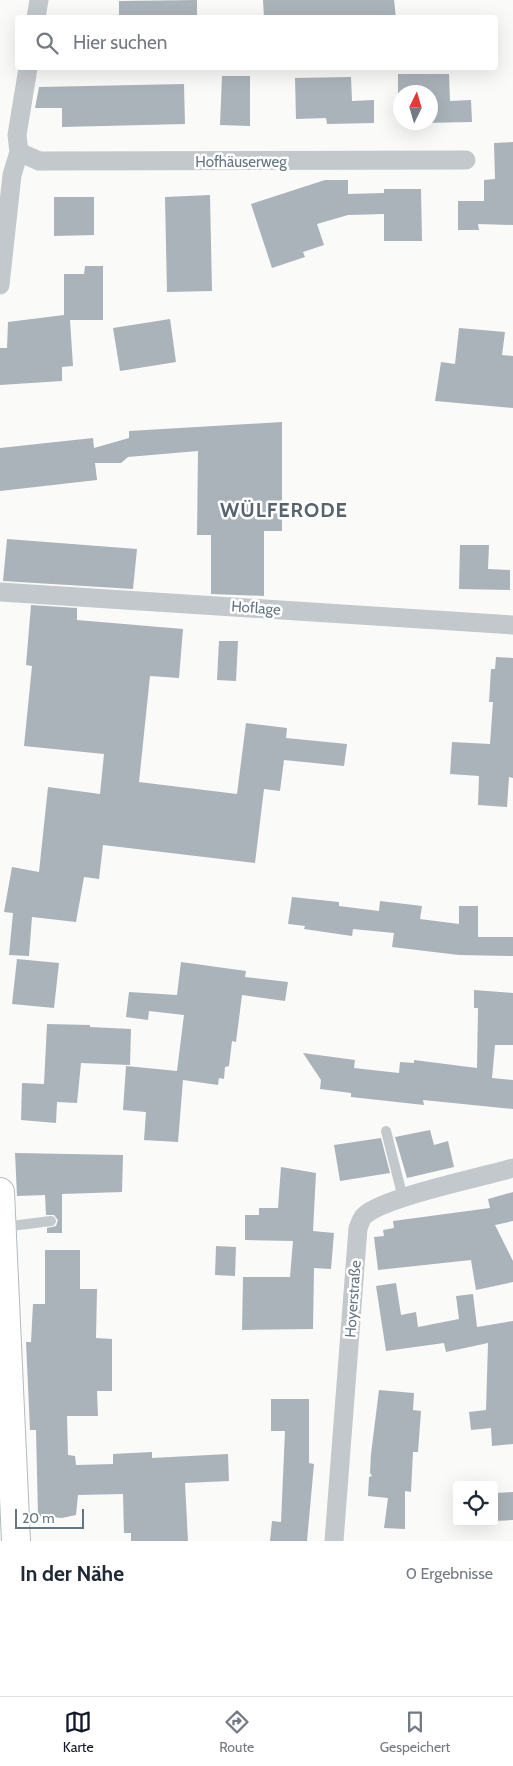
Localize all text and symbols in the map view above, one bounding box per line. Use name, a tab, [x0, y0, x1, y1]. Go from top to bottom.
search box	[15, 15, 498, 70]
icon: search	[33, 29, 61, 57]
text: Hier suchen	[73, 31, 167, 54]
north arrow	[393, 85, 438, 130]
street label: Hofhäuserweg	[195, 153, 287, 171]
district label: WÜLFERODE	[220, 498, 348, 522]
street label: Hoflage	[231, 597, 282, 619]
street label: Hoyerstraße	[341, 1259, 365, 1338]
map controls	[453, 1481, 498, 1526]
button: locate	[453, 1481, 498, 1526]
scale bar	[15, 1506, 84, 1529]
text: 20 m	[22, 1509, 55, 1527]
text: In der Nähe	[20, 1561, 124, 1586]
text: 0 Ergebnisse	[406, 1564, 493, 1583]
tab: Karte	[63, 1708, 94, 1756]
tab: Route	[219, 1708, 254, 1756]
tab: Gespeichert	[380, 1708, 450, 1756]

